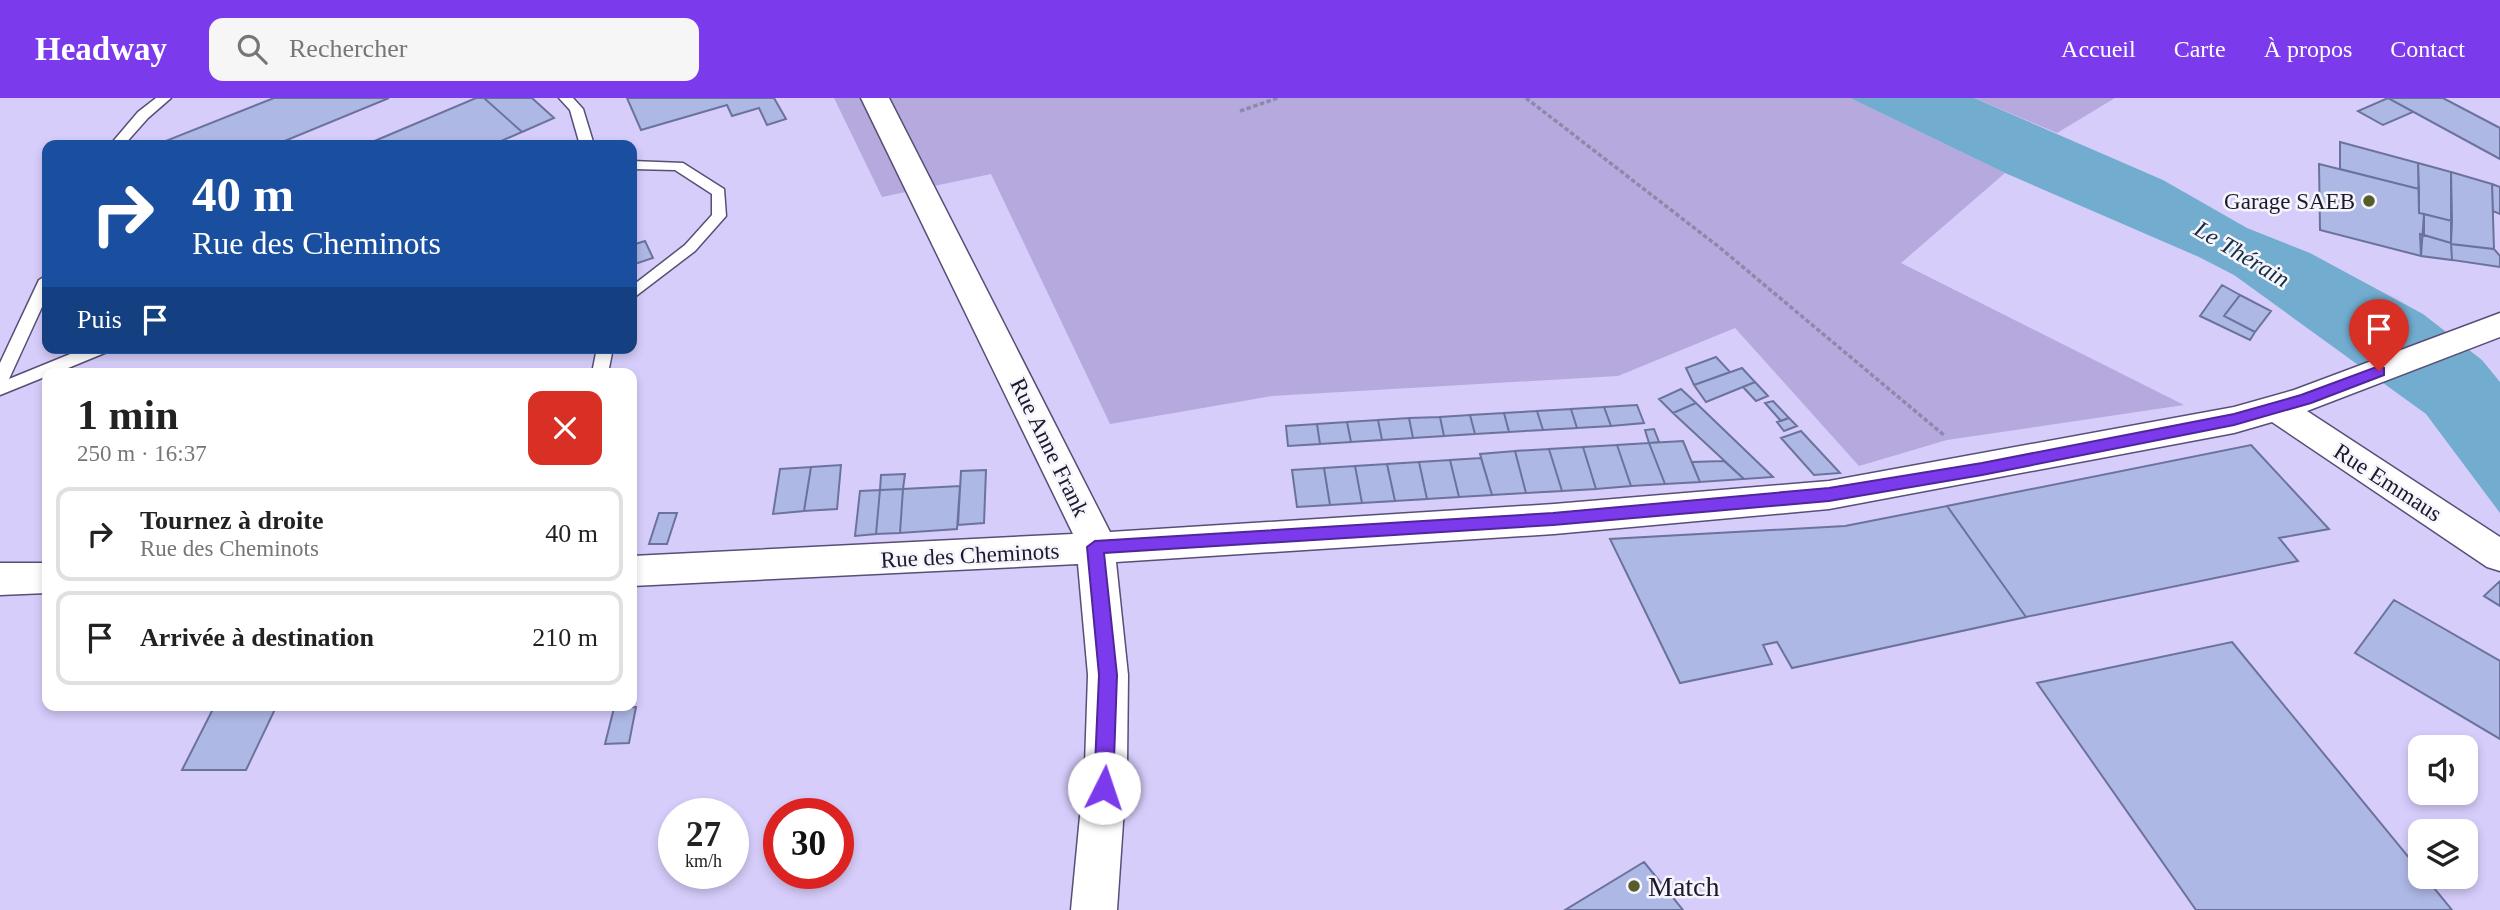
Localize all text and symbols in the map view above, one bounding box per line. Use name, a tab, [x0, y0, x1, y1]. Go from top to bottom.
search box	[209, 18, 699, 81]
icon: search	[233, 30, 271, 68]
text: Headway	[35, 31, 167, 67]
text: Rechercher	[289, 34, 407, 63]
text: Accueil	[2061, 36, 2136, 62]
text: Carte	[2174, 36, 2226, 62]
text: À propos	[2264, 36, 2352, 62]
text: Contact	[2390, 36, 2465, 62]
text: 40 m	[192, 167, 294, 222]
icon: right	[77, 168, 168, 259]
place label: Garage SAEB	[2224, 189, 2355, 214]
marker: Garage SAEB	[2361, 193, 2377, 209]
water label: Le Thérain	[2189, 215, 2294, 292]
text: Rue des Cheminots	[192, 225, 441, 261]
pin	[2349, 299, 2409, 371]
icon: arrive	[136, 301, 174, 339]
text: Puis	[77, 305, 122, 334]
icon: arrive	[2360, 310, 2398, 348]
street label: Rue Anne Frank	[1005, 374, 1094, 521]
button: close	[528, 391, 602, 465]
text: 1 min	[77, 392, 179, 438]
street label: Rue Emmaus	[2329, 438, 2446, 527]
text: 250 m · 16:37	[77, 441, 207, 466]
text: Tournez à droite	[140, 506, 323, 535]
icon: right	[81, 515, 119, 553]
text: 40 m	[545, 519, 598, 548]
text: Rue des Cheminots	[140, 536, 319, 561]
street label: Rue des Cheminots	[880, 538, 1060, 573]
icon: arrive	[81, 619, 119, 657]
text: Arrivée à destination	[140, 623, 374, 652]
text: 210 m	[532, 623, 598, 652]
map controls	[2408, 735, 2478, 889]
button: sound	[2408, 735, 2478, 805]
position arrow	[1067, 751, 1141, 825]
speed limit sign: 30	[763, 798, 854, 889]
text: 27	[686, 815, 721, 854]
button: layers	[2408, 819, 2478, 889]
text: km/h	[685, 851, 722, 871]
place label: Match	[1648, 871, 1720, 902]
marker: Match	[1626, 878, 1642, 894]

